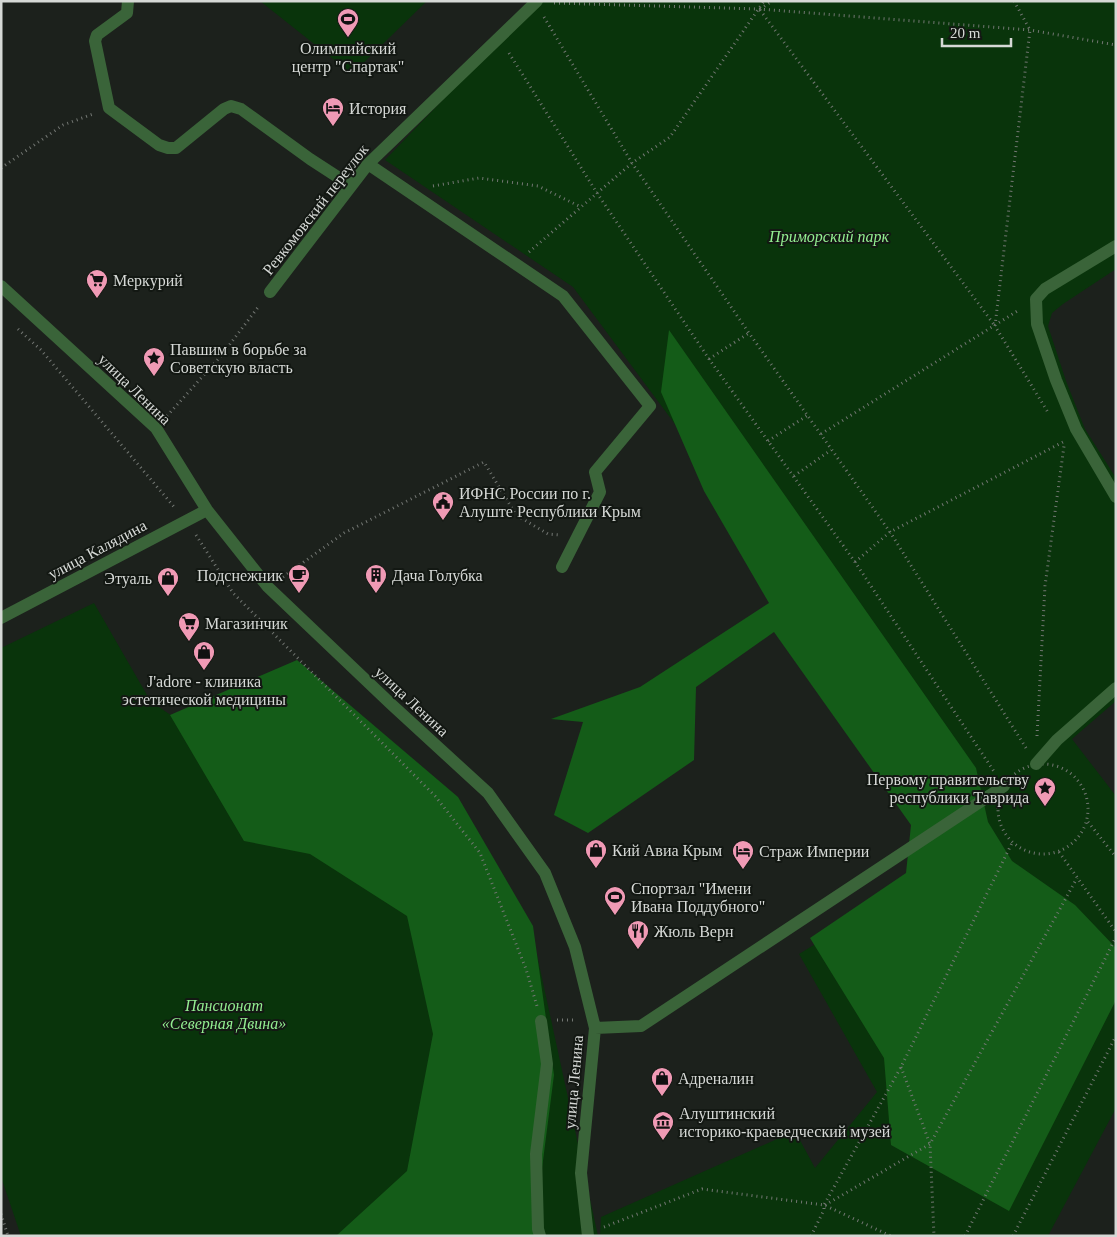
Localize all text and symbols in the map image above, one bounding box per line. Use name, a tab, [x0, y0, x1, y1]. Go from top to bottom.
sports icon: Олимпийский центр "Спартак"	[336, 7, 360, 38]
scale bar	[942, 15, 1011, 47]
text: 20 m	[950, 25, 981, 41]
place label: Олимпийский центр "Спартак"	[292, 40, 404, 76]
hotel icon: История	[321, 96, 345, 127]
place label: История	[349, 100, 407, 118]
street label: Ревкомовский переулок	[259, 140, 373, 279]
park label: Приморский парк	[768, 228, 889, 246]
supermarket icon: Меркурий	[85, 268, 109, 299]
place label: Меркурий	[113, 272, 183, 290]
place label: Павшим в борьбе за Советскую власть	[170, 341, 307, 377]
place icon: Павшим в борьбе за Советскую власть	[142, 346, 166, 377]
street label: улица Ленина	[94, 351, 174, 429]
place label: ИФНС России по г. Алуште Республики Крым	[459, 485, 641, 521]
public building icon: ИФНС России по г. Алуште Республики Крым	[431, 490, 455, 521]
street label: улица Калядина	[45, 516, 150, 583]
cafe icon: Подснежник	[287, 563, 311, 594]
building icon: Дача Голубка	[364, 563, 388, 594]
shop icon: Этуаль	[156, 566, 180, 597]
place label: Подснежник	[197, 567, 283, 585]
place label: Дача Голубка	[392, 567, 483, 585]
place label: Этуаль	[104, 570, 152, 588]
supermarket icon: Магазинчик	[177, 611, 201, 642]
place label: Магазинчик	[205, 615, 288, 632]
shop icon: J'adore - клиника эстетической медицины	[192, 640, 216, 671]
street label: улица Ленина	[371, 663, 452, 740]
place label: J'adore - клиника эстетической медицины	[122, 673, 286, 709]
place label: Первому правительству республики Таврида	[867, 771, 1029, 807]
place icon: Первому правительству республики Таврида	[1033, 776, 1057, 807]
shop icon: Кий Авиа Крым	[584, 838, 608, 869]
hotel icon: Страж Империи	[731, 839, 755, 870]
place label: Кий Авиа Крым	[612, 842, 722, 860]
place label: Страж Империи	[759, 843, 870, 861]
place label: Спортзал "Имени Ивана Поддубного"	[631, 880, 765, 916]
sports icon: Спортзал "Имени Ивана Поддубного"	[603, 885, 627, 916]
restaurant icon: Жюль Верн	[626, 919, 650, 950]
place label: Жюль Верн	[654, 923, 734, 941]
park label: Пансионат «Северная Двина»	[162, 997, 286, 1033]
street label: улица Ленина	[561, 1034, 587, 1130]
shop icon: Адреналин	[650, 1066, 674, 1097]
place label: Адреналин	[678, 1070, 754, 1088]
place label: Алуштинский историко-краеведческий музей	[679, 1105, 891, 1141]
museum icon: Алуштинский историко-краеведческий музей	[651, 1110, 675, 1141]

